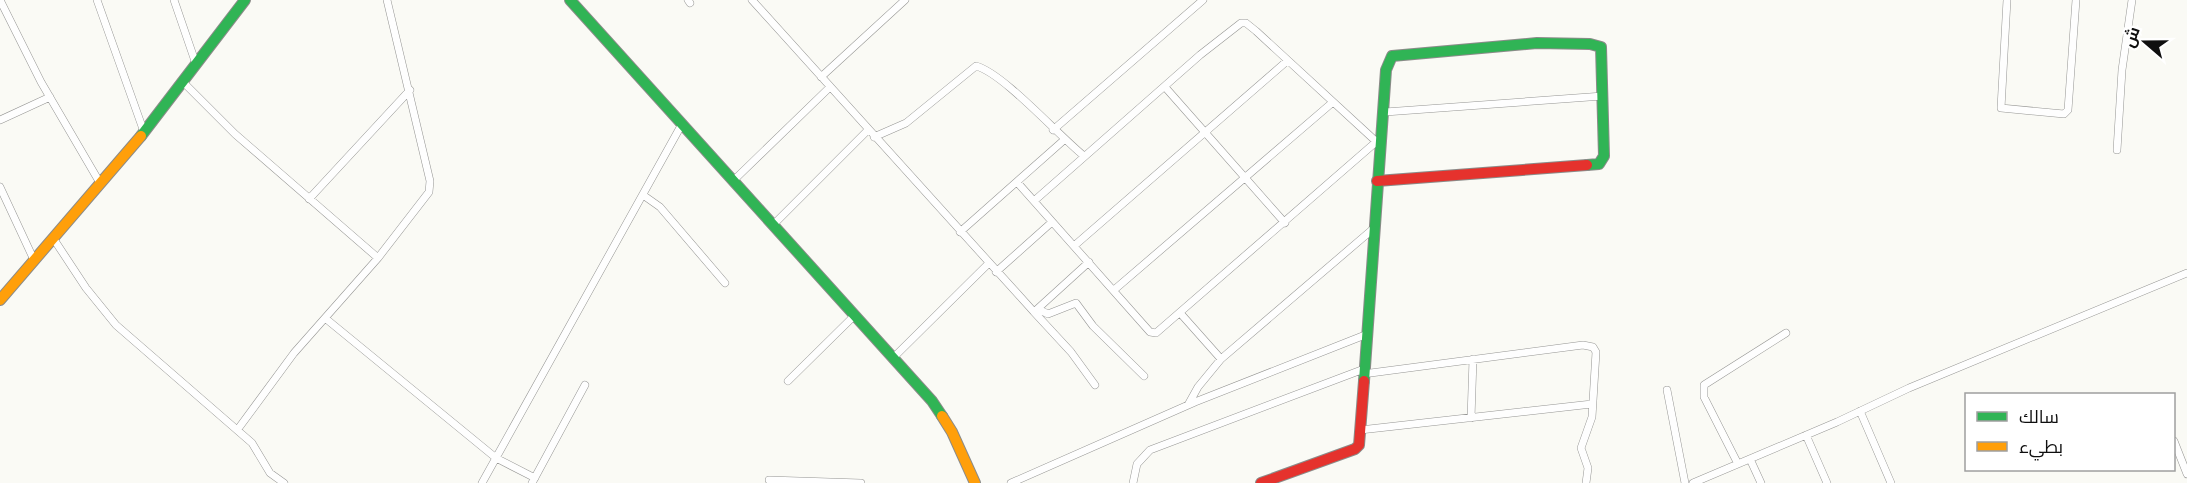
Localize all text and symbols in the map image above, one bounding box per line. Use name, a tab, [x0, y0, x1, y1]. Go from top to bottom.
north arrow	[2115, 12, 2175, 72]
text: ش	[2118, 24, 2144, 50]
legend	[1965, 393, 2175, 471]
text: سالك	[2019, 405, 2059, 428]
text: بطيء	[2019, 435, 2063, 461]

